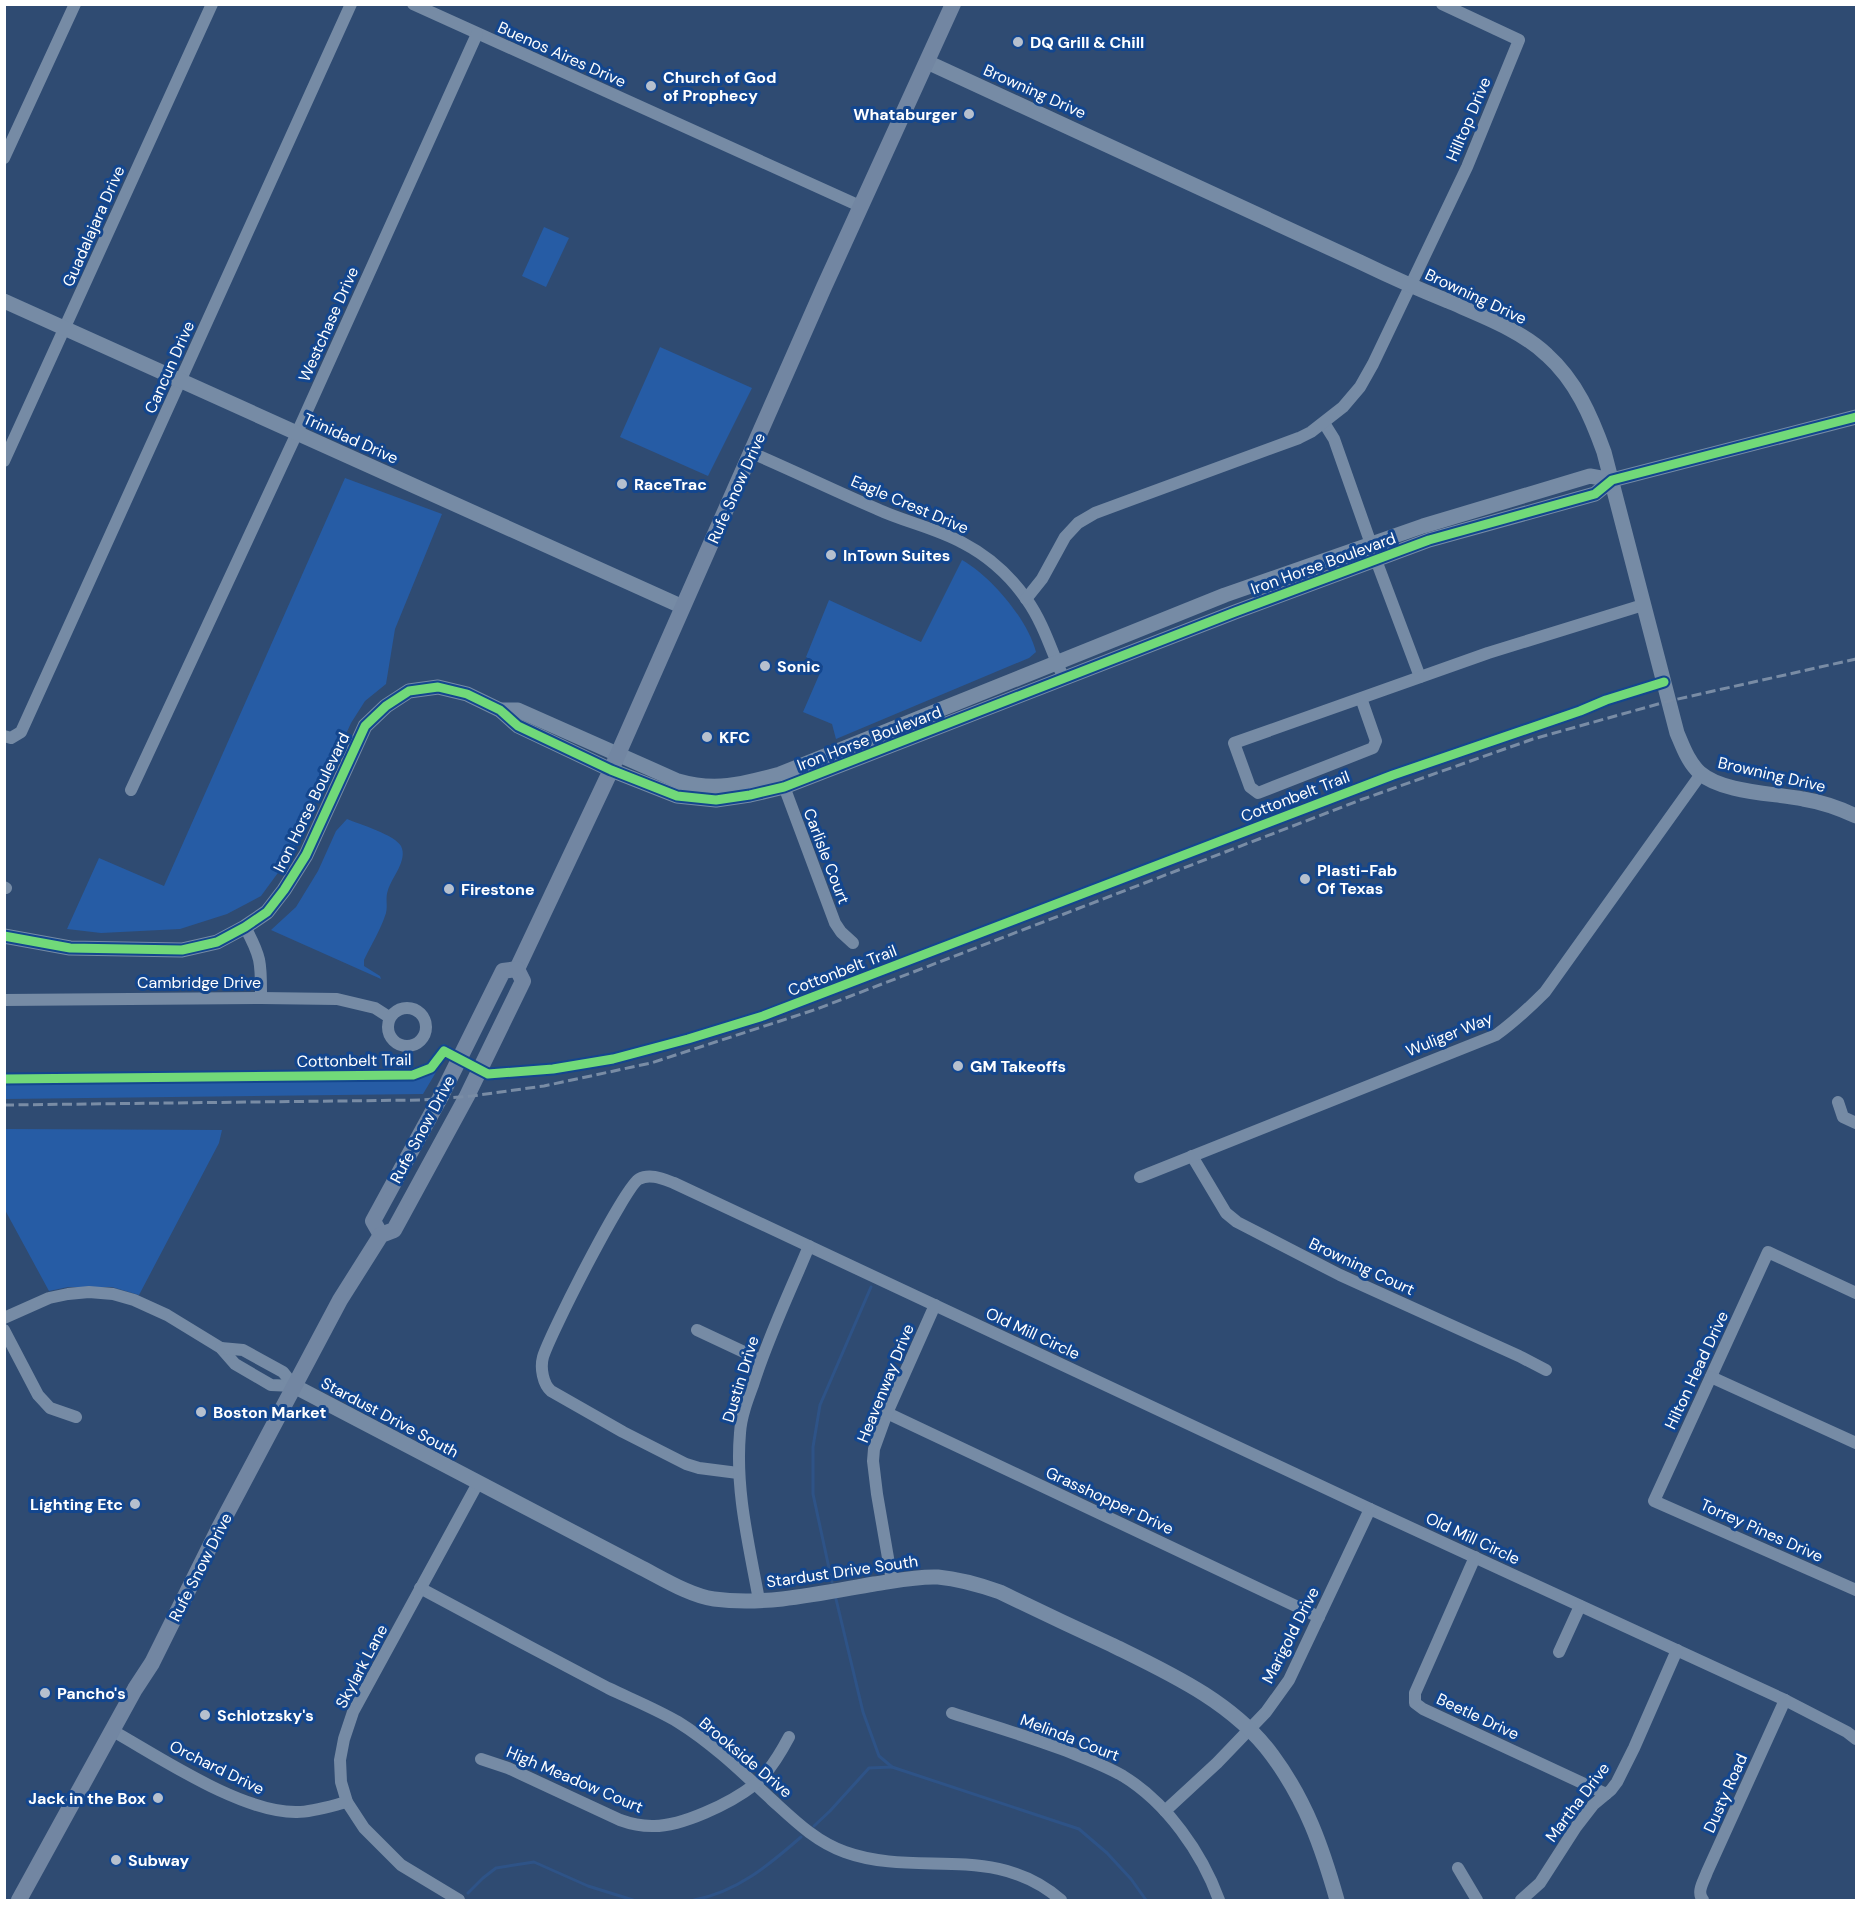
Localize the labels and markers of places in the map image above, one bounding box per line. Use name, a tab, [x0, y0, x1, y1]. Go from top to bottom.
place label: DQ Grill & Chill	[1030, 32, 1144, 53]
marker: DQ Grill & Chill	[1011, 35, 1025, 49]
place label: Church of God of Prophecy	[663, 67, 776, 106]
marker: Church of God of Prophecy	[644, 79, 658, 93]
place label: Whataburger	[853, 104, 957, 125]
marker: Whataburger	[962, 107, 976, 121]
place label: RaceTrac	[634, 474, 707, 495]
marker: RaceTrac	[615, 477, 629, 491]
place label: InTown Suites	[843, 545, 950, 566]
marker: InTown Suites	[824, 548, 838, 562]
place label: Sonic	[777, 656, 820, 677]
marker: Sonic	[758, 659, 772, 673]
place label: KFC	[719, 727, 750, 748]
marker: KFC	[700, 730, 714, 744]
place label: Plasti-Fab Of Texas	[1317, 860, 1397, 899]
marker: Plasti-Fab Of Texas	[1298, 872, 1312, 886]
place label: Firestone	[461, 879, 535, 900]
marker: Firestone	[442, 882, 456, 896]
place label: GM Takeoffs	[970, 1056, 1066, 1077]
marker: GM Takeoffs	[951, 1059, 965, 1073]
place label: Boston Market	[213, 1402, 327, 1423]
marker: Boston Market	[194, 1405, 208, 1419]
place label: Lighting Etc	[30, 1494, 123, 1515]
marker: Lighting Etc	[128, 1497, 142, 1511]
place label: Pancho's	[57, 1683, 126, 1704]
marker: Pancho's	[38, 1686, 52, 1700]
place label: Schlotzsky's	[217, 1705, 314, 1726]
marker: Schlotzsky's	[198, 1708, 212, 1722]
place label: Jack in the Box	[28, 1788, 146, 1809]
marker: Jack in the Box	[151, 1791, 165, 1805]
place label: Subway	[128, 1850, 190, 1871]
marker: Subway	[109, 1853, 123, 1867]

